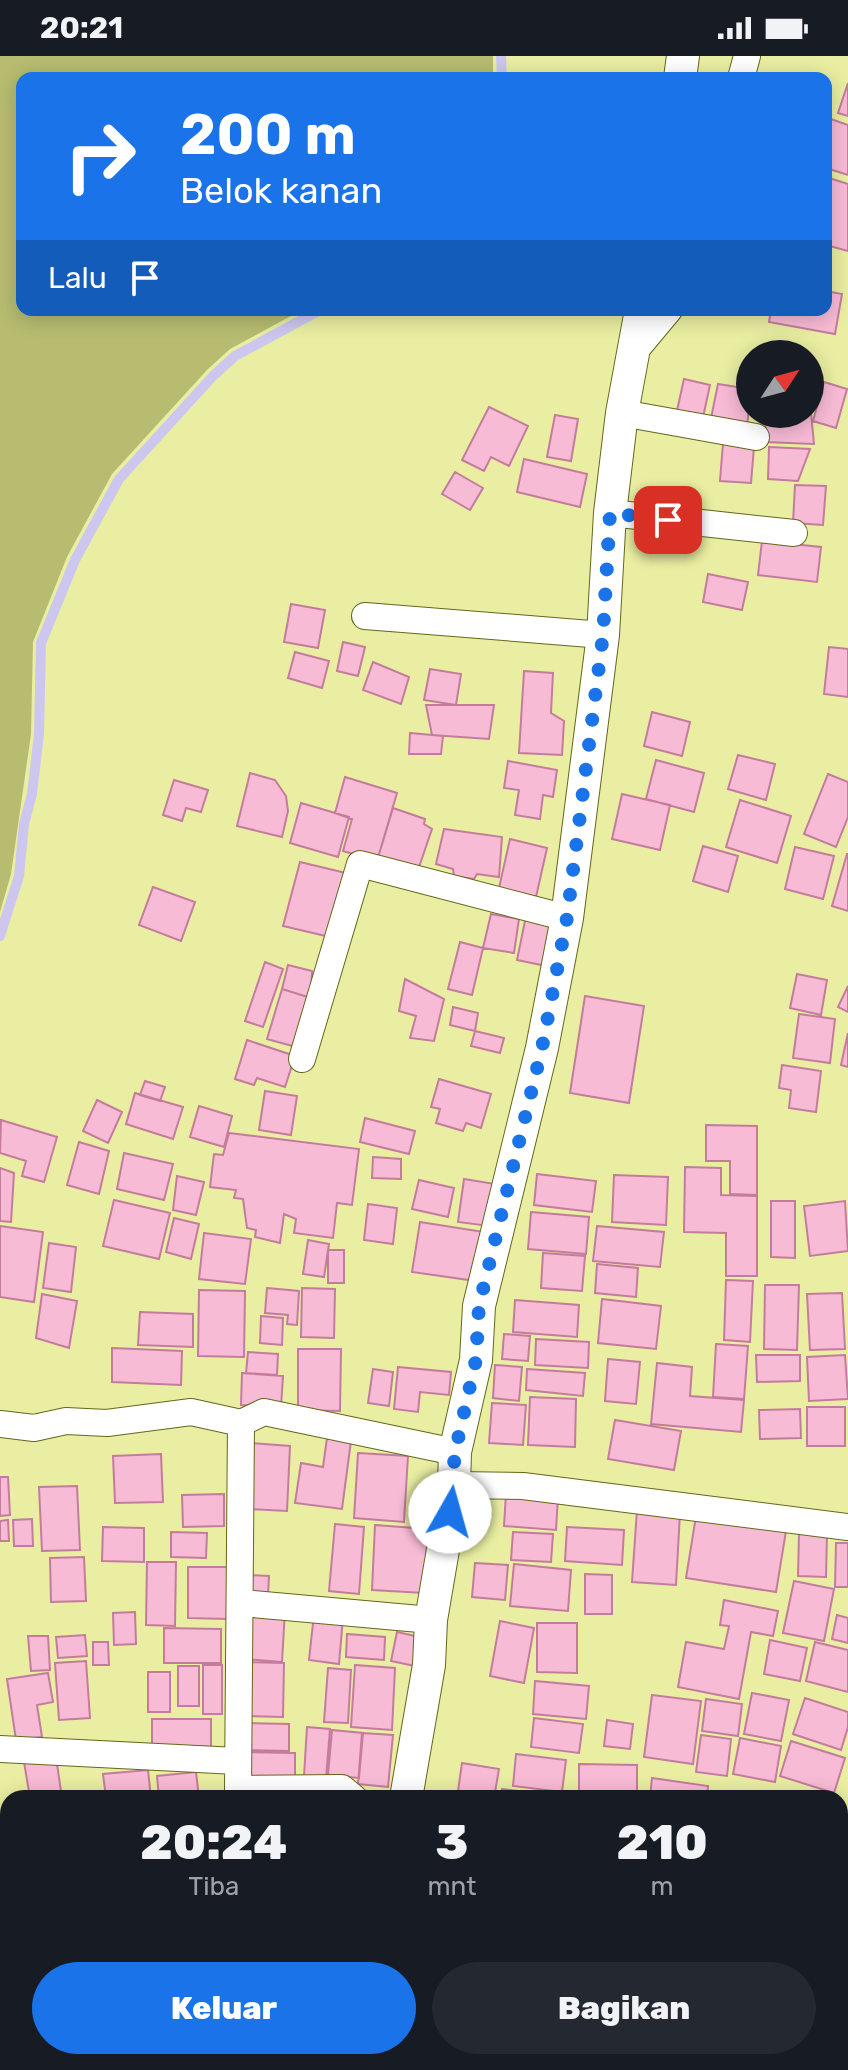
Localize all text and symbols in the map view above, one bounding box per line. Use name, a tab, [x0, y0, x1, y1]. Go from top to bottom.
text: 20:21	[40, 10, 123, 46]
text: 200 m	[180, 102, 356, 168]
icon: right	[48, 104, 152, 208]
text: Belok kanan	[180, 169, 382, 212]
icon: arrive	[123, 256, 167, 300]
text: Lalu	[48, 260, 107, 296]
north arrow	[736, 340, 824, 428]
map controls	[736, 340, 824, 428]
pin	[634, 486, 702, 554]
icon: arrive	[646, 498, 690, 542]
position arrow	[408, 1470, 492, 1554]
text: 20:24	[140, 1814, 287, 1871]
text: 3	[436, 1814, 468, 1871]
text: 210	[617, 1814, 708, 1871]
text: Tiba	[188, 1871, 239, 1902]
text: mnt	[428, 1871, 476, 1902]
text: m	[651, 1871, 674, 1902]
button: Keluar	[32, 1962, 416, 2054]
button: Bagikan	[432, 1962, 816, 2054]

